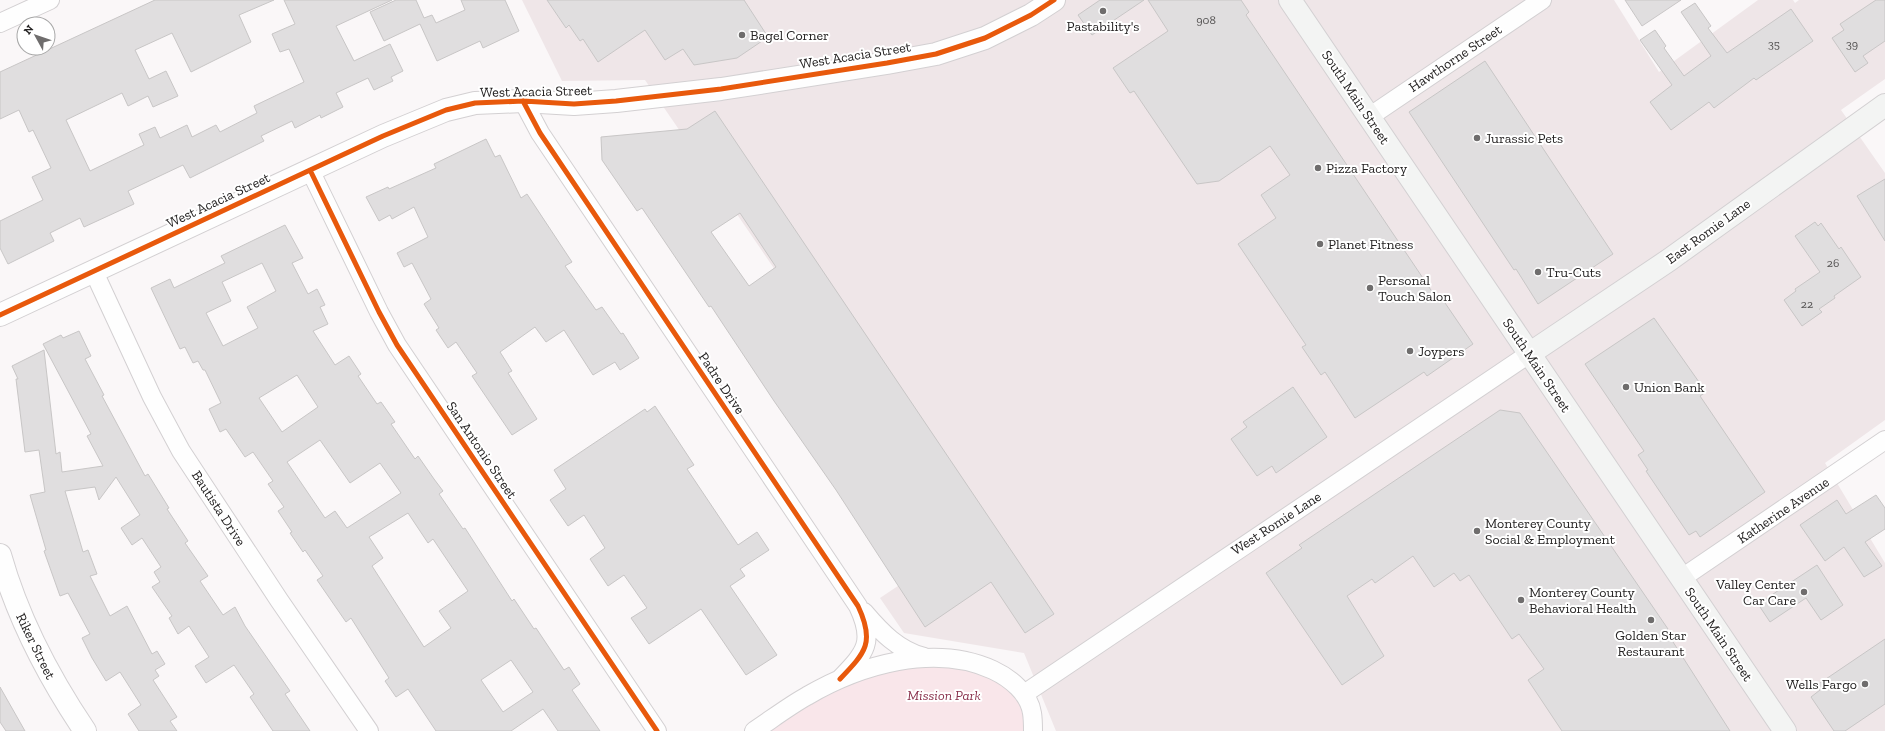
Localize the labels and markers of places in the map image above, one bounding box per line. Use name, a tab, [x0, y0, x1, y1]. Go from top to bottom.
marker: Pastability's	[1098, 6, 1108, 16]
place label: Pastability's	[1067, 18, 1140, 35]
place label: Bagel Corner	[750, 27, 829, 44]
marker: Bagel Corner	[737, 30, 747, 40]
place label: Jurassic Pets	[1485, 130, 1563, 147]
marker: Jurassic Pets	[1472, 133, 1482, 143]
place label: Pizza Factory	[1326, 160, 1408, 177]
marker: Pizza Factory	[1313, 163, 1323, 173]
place label: Planet Fitness	[1328, 236, 1413, 253]
marker: Planet Fitness	[1315, 239, 1325, 249]
place label: Tru-Cuts	[1546, 264, 1601, 281]
marker: Tru-Cuts	[1533, 267, 1543, 277]
place label: Personal Touch Salon	[1378, 272, 1451, 305]
marker: Personal Touch Salon	[1365, 283, 1375, 293]
place label: Joypers	[1418, 343, 1464, 360]
marker: Joypers	[1405, 346, 1415, 356]
place label: Union Bank	[1634, 379, 1705, 396]
marker: Union Bank	[1621, 382, 1631, 392]
place label: Monterey County Social & Employment	[1485, 515, 1616, 548]
marker: Monterey County Social & Employment	[1472, 526, 1482, 536]
place label: Valley Center Car Care	[1715, 576, 1796, 609]
place label: Monterey County Behavioral Health	[1529, 584, 1637, 617]
marker: Valley Center Car Care	[1799, 587, 1809, 597]
marker: Monterey County Behavioral Health	[1516, 595, 1526, 605]
marker: Golden Star Restaurant	[1646, 615, 1656, 625]
place label: Golden Star Restaurant	[1615, 627, 1687, 660]
place label: Wells Fargo	[1786, 676, 1857, 693]
marker: Wells Fargo	[1860, 679, 1870, 689]

